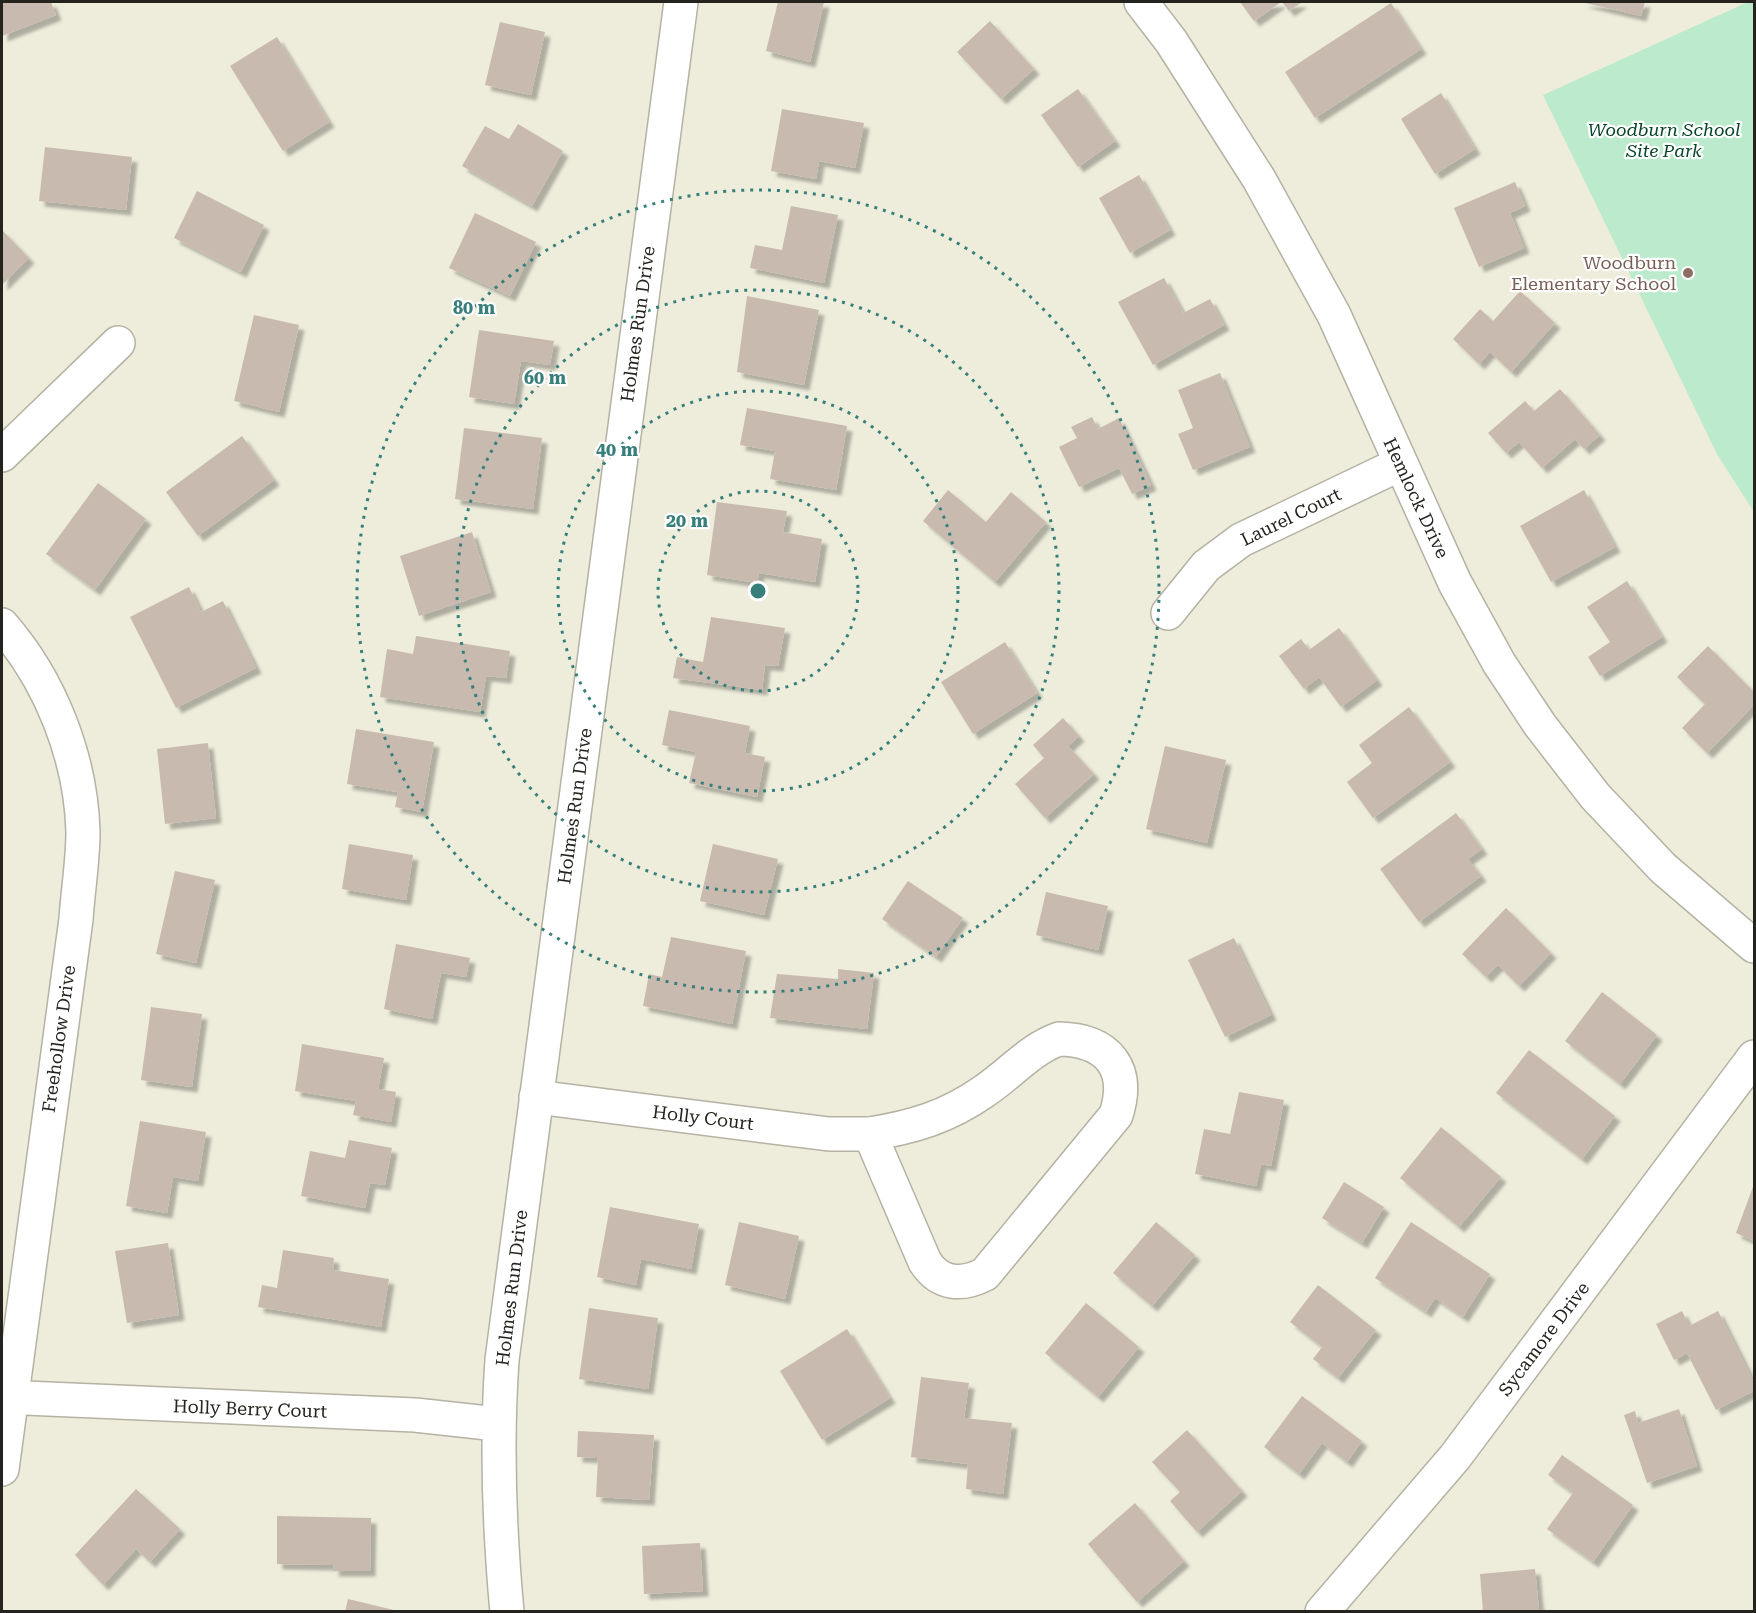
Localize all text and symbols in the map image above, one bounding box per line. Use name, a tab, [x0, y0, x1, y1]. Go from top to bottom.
park label: Woodburn School Site Park	[1588, 119, 1740, 161]
street label: Holmes Run Drive	[616, 244, 659, 403]
place label: Woodburn Elementary School	[1511, 252, 1676, 294]
marker: Woodburn Elementary School	[1681, 266, 1695, 280]
text: 80 m	[453, 297, 496, 318]
text: 60 m	[524, 367, 567, 388]
street label: Hemlock Drive	[1379, 434, 1454, 561]
text: 40 m	[596, 439, 639, 460]
street label: Laurel Court	[1237, 483, 1345, 550]
text: 20 m	[666, 510, 709, 531]
centre of rings	[748, 581, 768, 601]
street label: Holmes Run Drive	[553, 726, 596, 885]
street label: Freehollow Drive	[38, 964, 79, 1114]
street label: Holly Court	[651, 1101, 755, 1134]
street label: Holmes Run Drive	[491, 1208, 532, 1367]
street label: Sycamore Drive	[1494, 1277, 1593, 1400]
street label: Holly Berry Court	[173, 1395, 328, 1422]

